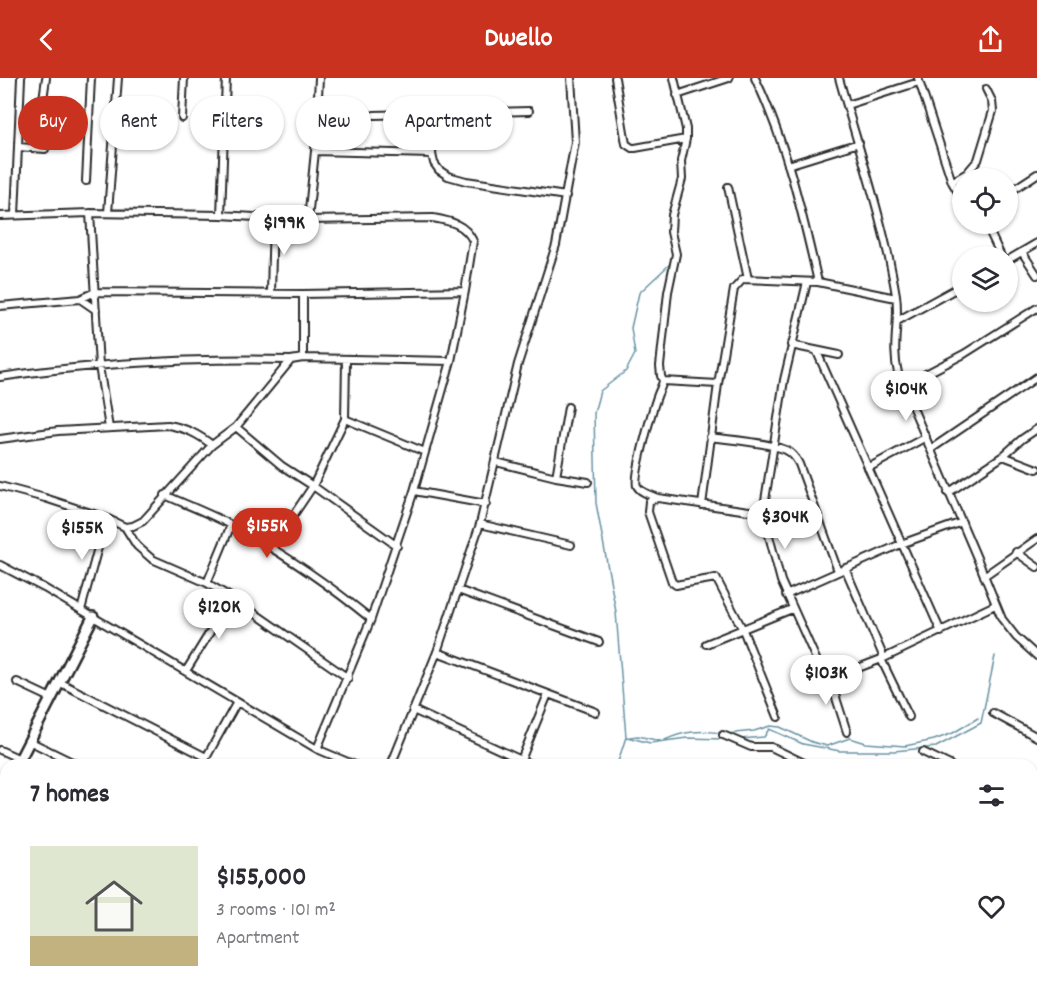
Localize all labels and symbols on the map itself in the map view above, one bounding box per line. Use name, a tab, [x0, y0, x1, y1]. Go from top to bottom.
pin: $199K	[242, 205, 326, 256]
pin: $104K	[864, 371, 948, 422]
pin: $304K	[743, 499, 827, 550]
pin: $155K	[225, 508, 309, 559]
pin: $155K	[40, 510, 124, 561]
pin: $120K	[177, 589, 261, 640]
pin: $103K	[784, 655, 868, 706]

